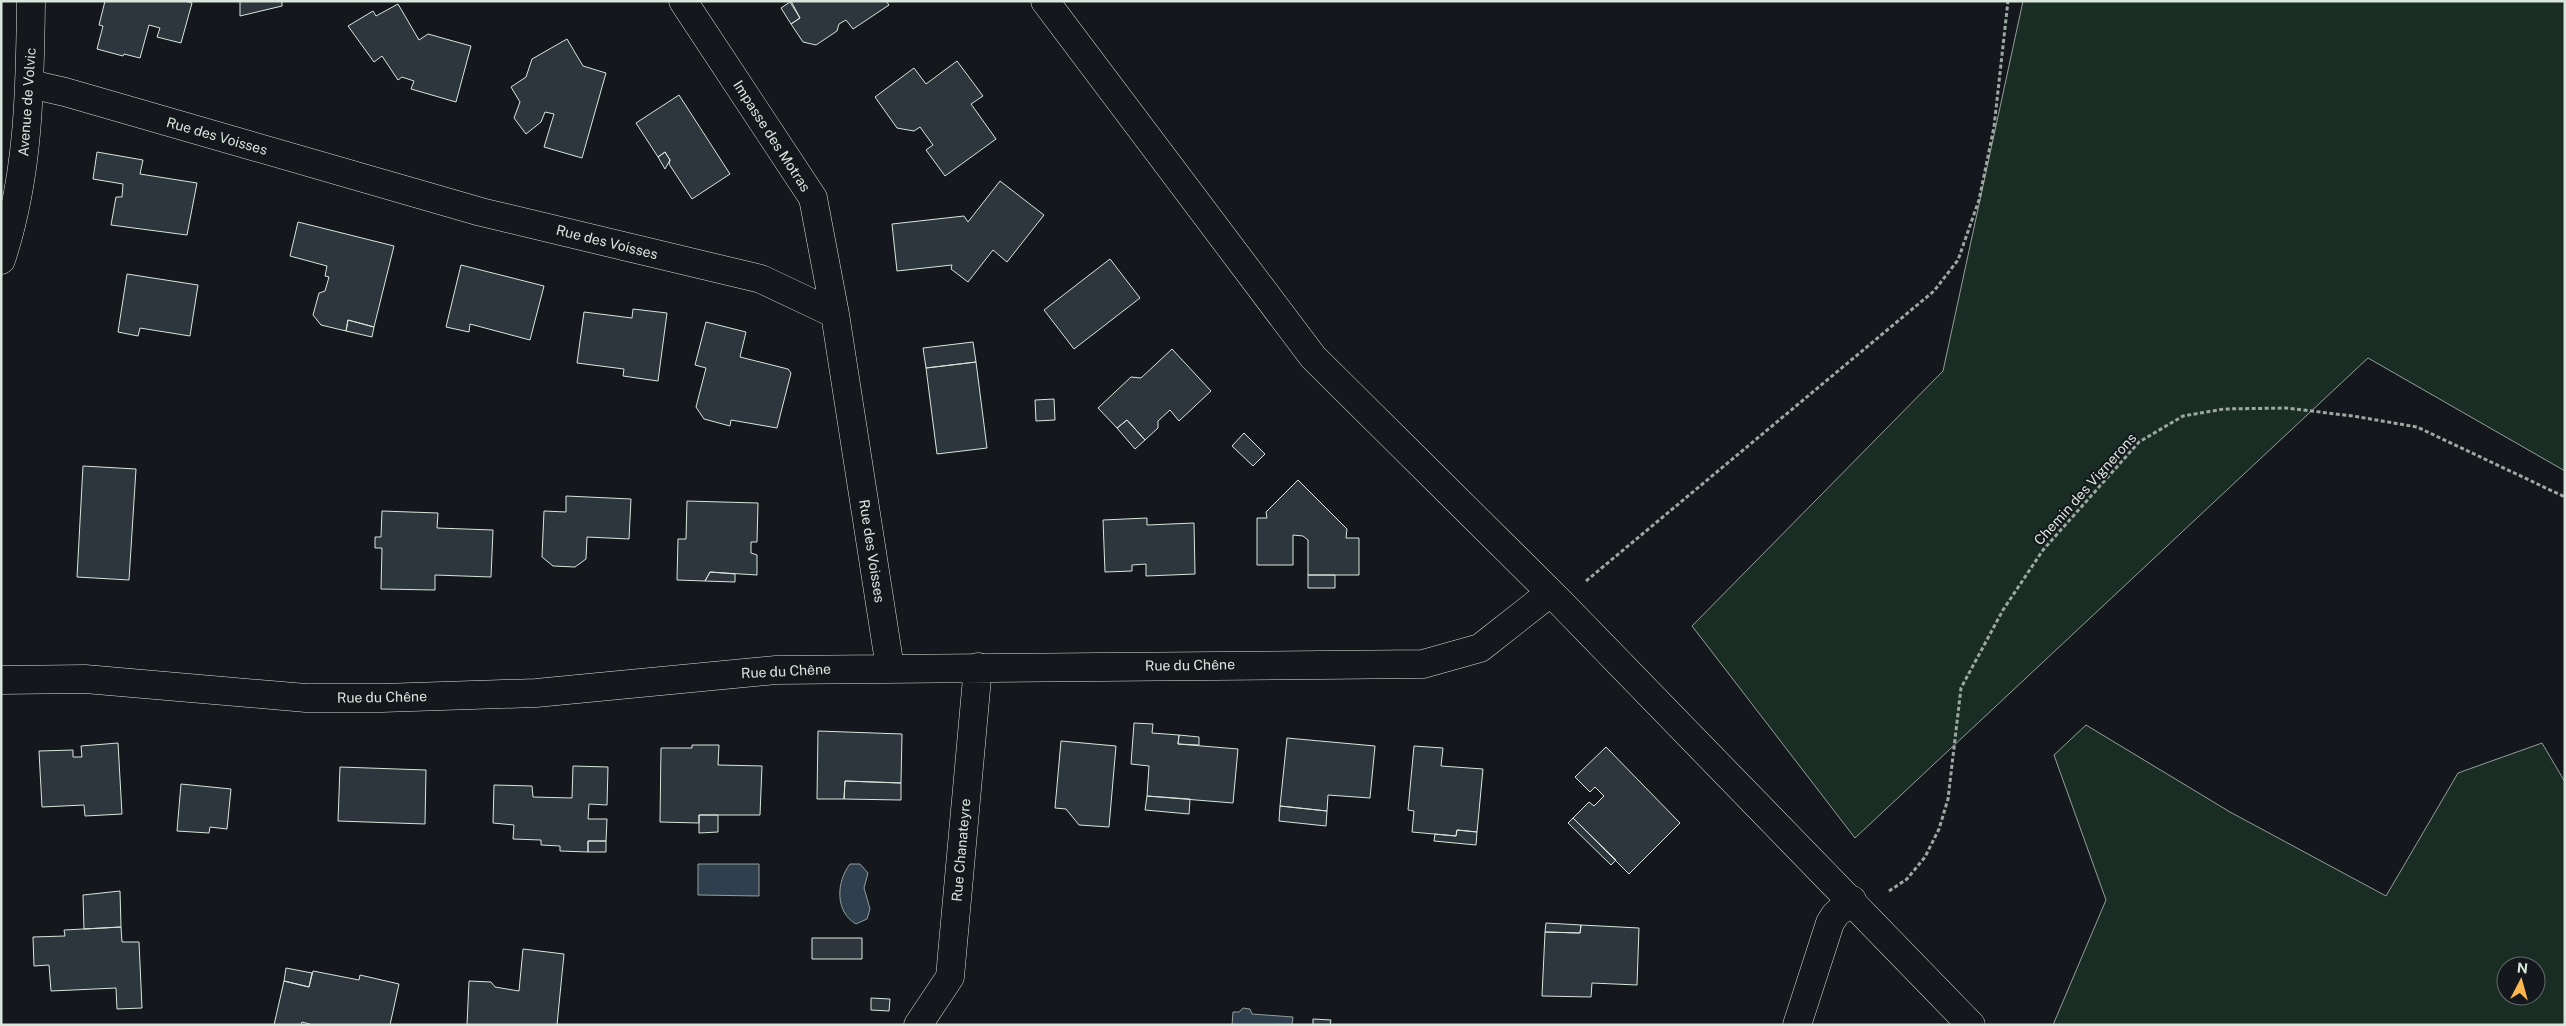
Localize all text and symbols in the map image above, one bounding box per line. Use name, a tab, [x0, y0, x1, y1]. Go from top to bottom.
street label: Avenue de Volvic	[15, 47, 39, 157]
street label: Impasse des Motras	[730, 77, 814, 195]
street label: Rue des Voisses	[165, 114, 269, 158]
street label: Rue des Voisses	[555, 222, 659, 262]
street label: Chemin des Vignerons	[2031, 430, 2139, 548]
street label: Rue des Voisses	[856, 498, 888, 604]
street label: Rue du Chêne	[1145, 656, 1235, 674]
street label: Rue du Chêne	[741, 661, 831, 681]
street label: Rue du Chêne	[337, 688, 427, 706]
street label: Rue Chanateyre	[949, 798, 973, 902]
north arrow	[2496, 956, 2546, 1006]
text: N	[2516, 960, 2529, 977]

